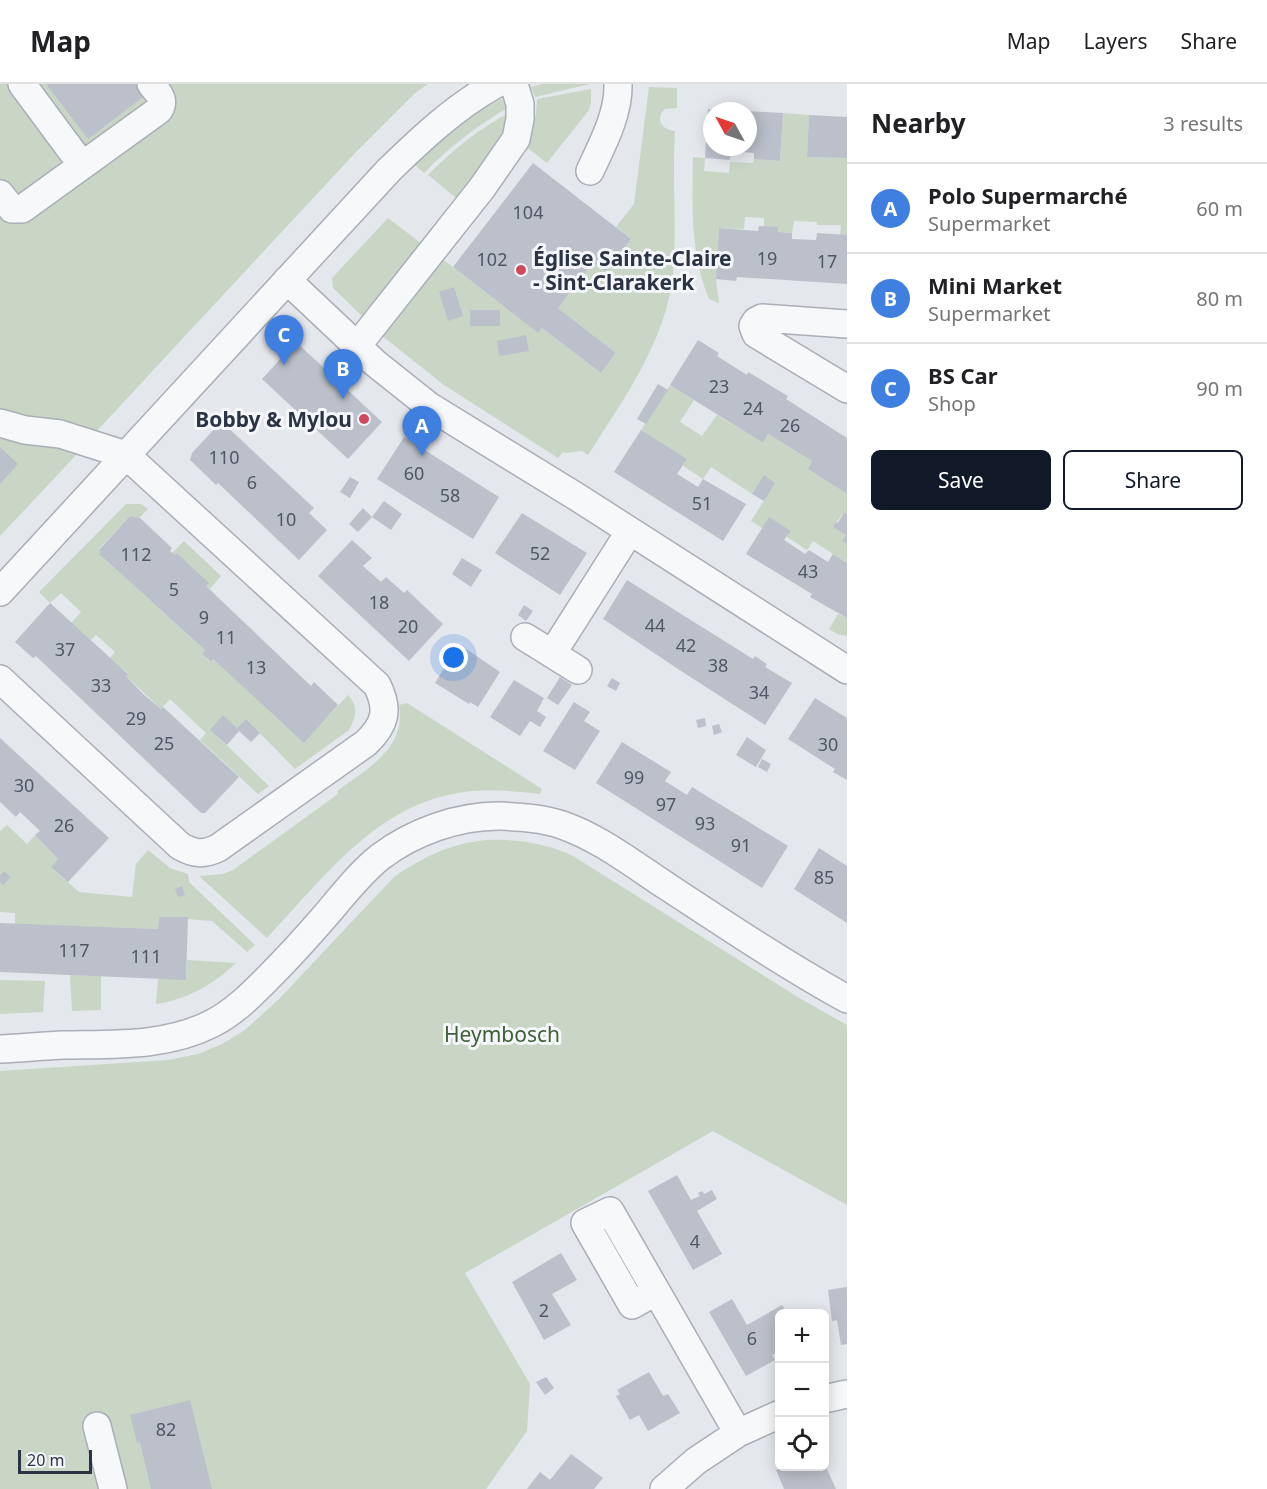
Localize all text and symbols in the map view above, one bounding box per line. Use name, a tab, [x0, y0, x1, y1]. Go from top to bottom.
text: Map	[30, 22, 91, 60]
text: Map	[1007, 27, 1051, 55]
text: Layers	[1084, 27, 1148, 55]
text: Share	[1181, 27, 1237, 55]
north arrow	[703, 102, 757, 156]
text: Nearby	[871, 105, 966, 141]
text: 3 results	[1163, 110, 1243, 137]
text: Polo Supermarché	[928, 180, 1128, 210]
text: A	[884, 195, 897, 222]
text: 60 m	[1196, 195, 1243, 222]
house number: 104	[513, 200, 543, 224]
text: Supermarket	[928, 210, 1051, 237]
place label: Église Sainte-Claire - Sint-Clarakerk	[533, 244, 732, 296]
house number: 19	[757, 246, 777, 270]
house number: 102	[477, 247, 507, 271]
house number: 17	[817, 249, 837, 273]
marker: Église Sainte-Claire - Sint-Clarakerk	[514, 263, 528, 277]
text: Mini Market	[928, 270, 1062, 300]
text: B	[884, 285, 897, 312]
text: 80 m	[1196, 285, 1243, 312]
text: Supermarket	[928, 300, 1051, 327]
pin: C	[264, 316, 304, 365]
pin: B	[324, 350, 362, 399]
text: BS Car	[928, 360, 998, 390]
house number: 23	[709, 374, 729, 398]
text: C	[884, 375, 897, 402]
text: 90 m	[1196, 375, 1243, 402]
text: Shop	[928, 390, 976, 417]
house number: 24	[743, 396, 763, 420]
place label: Bobby & Mylou	[195, 405, 352, 433]
pin: A	[402, 406, 442, 456]
marker: Bobby & Mylou	[357, 412, 371, 426]
house number: 26	[780, 413, 800, 437]
house number: 110	[209, 445, 239, 469]
button: Save	[871, 450, 1051, 510]
button: Share	[1063, 450, 1243, 510]
house number: 60	[404, 461, 424, 485]
house number: 6	[247, 470, 257, 494]
house number: 58	[440, 483, 460, 507]
house number: 51	[692, 491, 712, 515]
house number: 10	[276, 507, 296, 531]
house number: 52	[530, 541, 550, 565]
house number: 112	[121, 542, 151, 566]
house number: 43	[798, 559, 818, 583]
house number: 5	[169, 577, 179, 601]
house number: 18	[369, 590, 389, 614]
house number: 9	[199, 605, 209, 629]
house number: 44	[645, 613, 665, 637]
house number: 20	[398, 614, 418, 638]
house number: 11	[216, 625, 236, 649]
house number: 42	[676, 633, 696, 657]
house number: 37	[55, 637, 75, 661]
your location	[439, 643, 468, 672]
house number: 38	[708, 653, 728, 677]
house number: 13	[246, 655, 266, 679]
house number: 33	[91, 673, 111, 697]
house number: 34	[749, 680, 769, 704]
house number: 29	[126, 706, 146, 730]
house number: 25	[154, 731, 174, 755]
house number: 30	[818, 732, 838, 756]
house number: 99	[624, 765, 644, 789]
house number: 30	[14, 773, 34, 797]
house number: 97	[656, 792, 676, 816]
house number: 93	[695, 811, 715, 835]
house number: 26	[54, 813, 74, 837]
house number: 91	[731, 833, 751, 857]
house number: 85	[814, 865, 834, 889]
house number: 117	[59, 938, 89, 962]
house number: 111	[131, 944, 161, 968]
park label: Heymbosch	[444, 1020, 560, 1048]
house number: 4	[690, 1229, 700, 1253]
house number: 2	[539, 1298, 549, 1322]
map controls	[775, 1309, 829, 1471]
button: +	[775, 1309, 829, 1363]
house number: 6	[747, 1326, 757, 1350]
button: −	[775, 1363, 829, 1417]
house number: 82	[156, 1417, 176, 1441]
button: locate	[775, 1417, 829, 1471]
scale bar	[18, 1447, 92, 1474]
text: 20 m	[27, 1449, 64, 1471]

